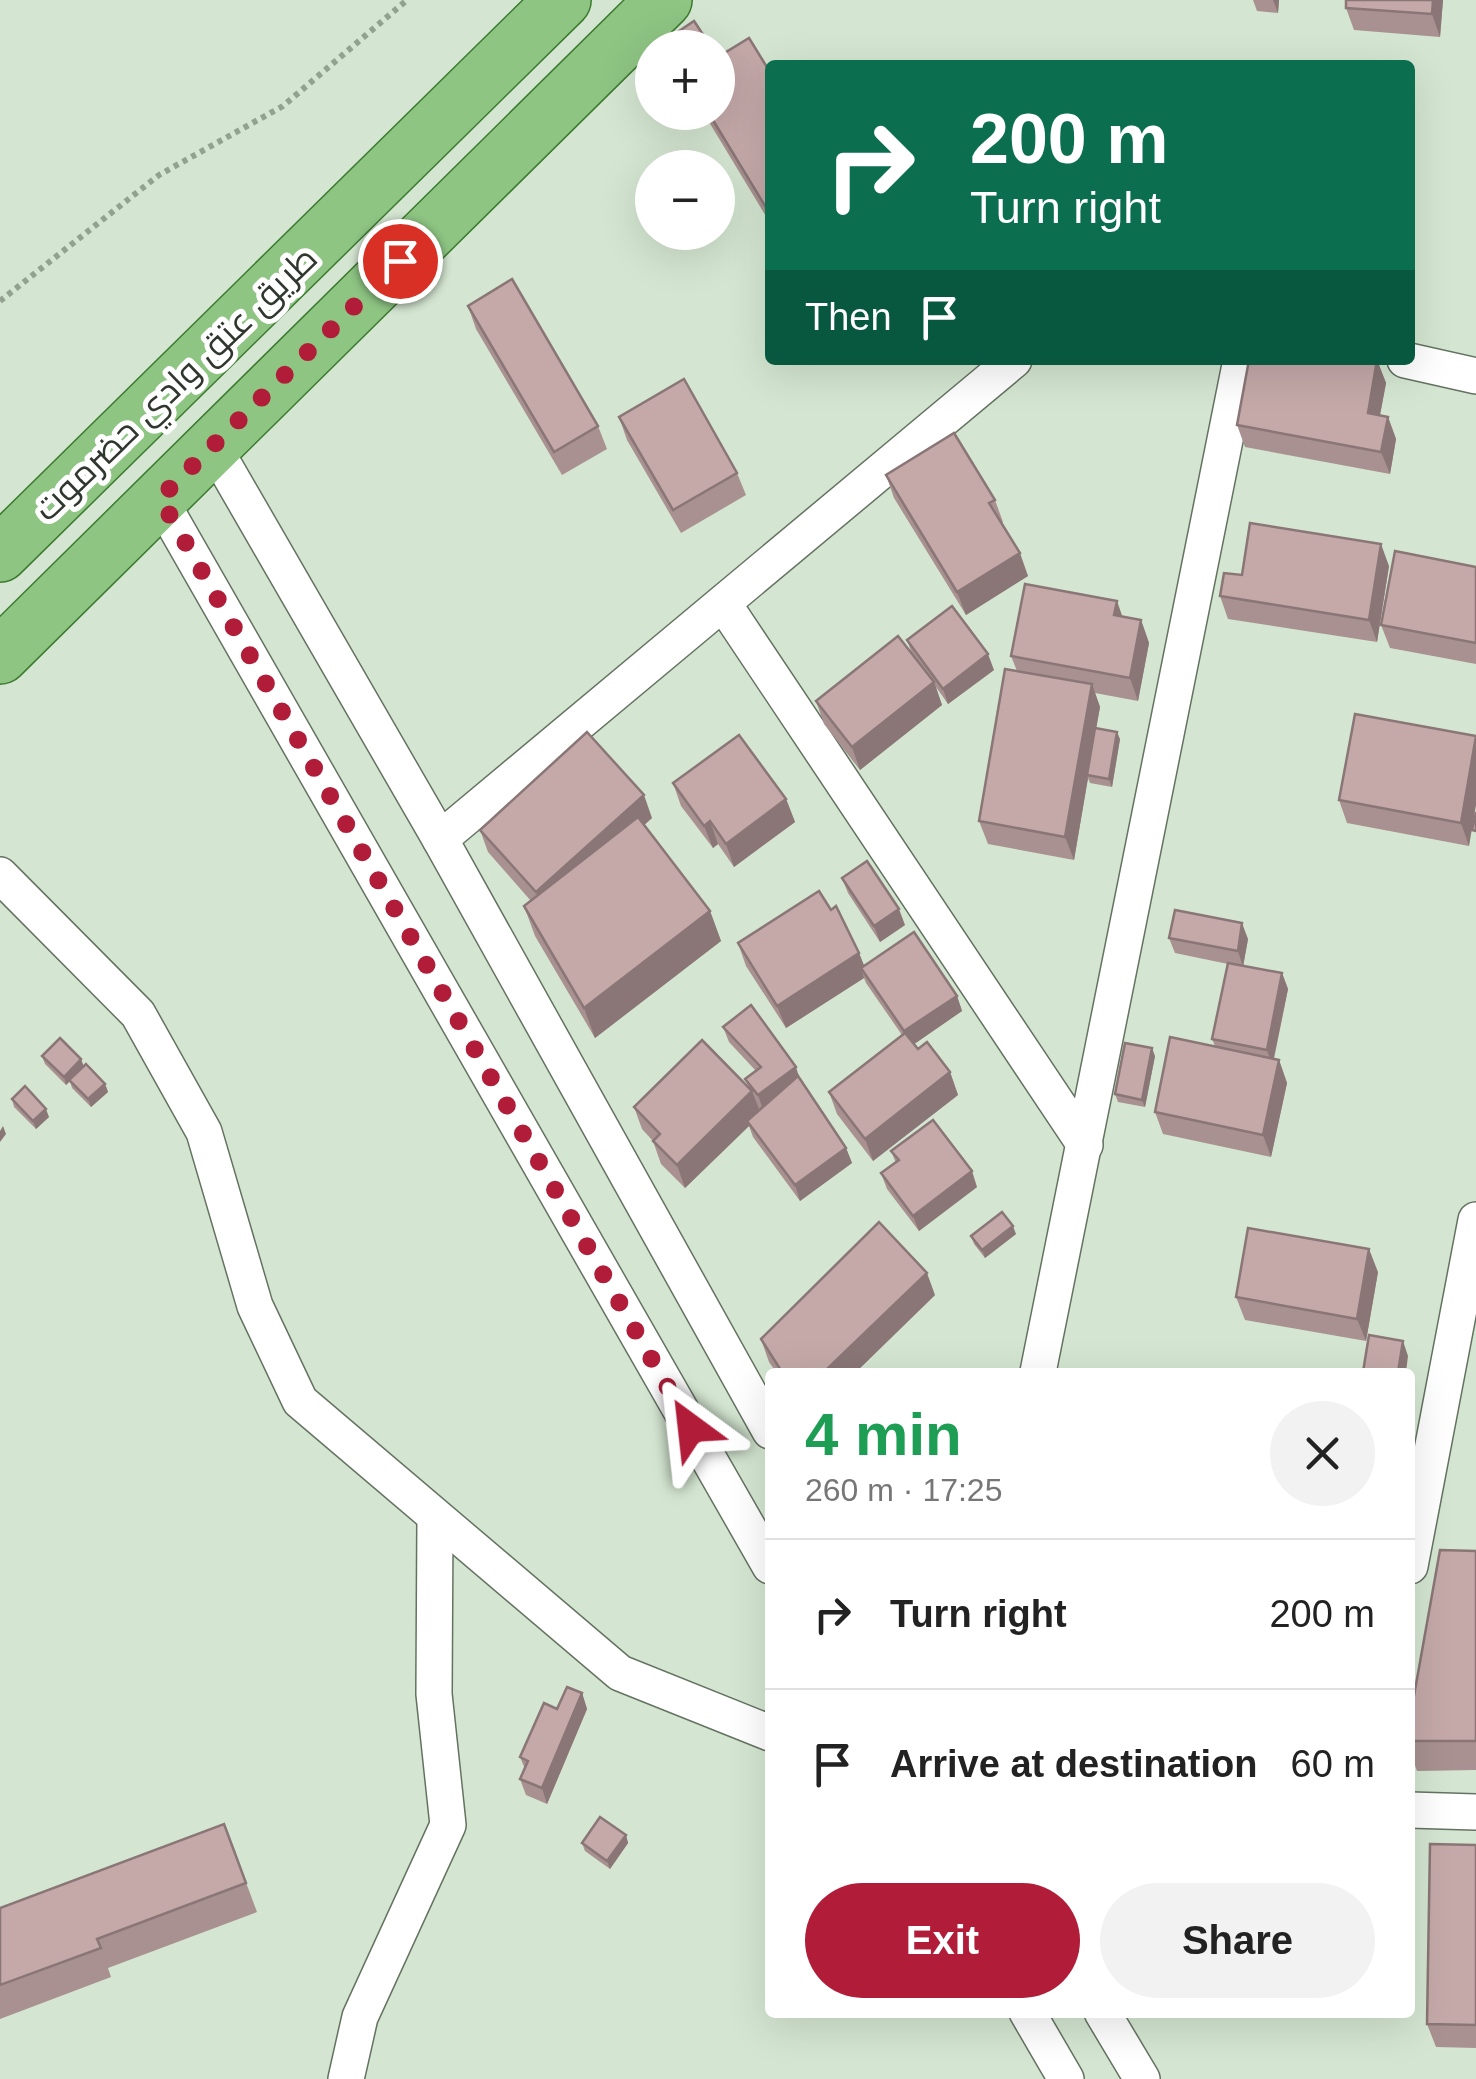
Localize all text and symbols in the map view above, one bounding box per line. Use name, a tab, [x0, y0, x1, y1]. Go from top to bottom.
map controls	[635, 30, 735, 250]
button: +	[635, 30, 735, 130]
icon: right	[805, 100, 935, 230]
text: 200 m	[970, 100, 1168, 178]
button: −	[635, 150, 735, 250]
text: Turn right	[970, 182, 1161, 233]
pin	[358, 219, 443, 304]
icon: arrive	[373, 234, 428, 289]
street label: طريق عتق وادي حضرموت	[26, 238, 330, 534]
icon: arrive	[912, 290, 967, 345]
text: Then	[805, 296, 892, 338]
position arrow	[639, 1376, 743, 1480]
text: 4 min	[805, 1401, 962, 1468]
button: close	[1270, 1401, 1375, 1506]
text: 260 m · 17:25	[805, 1472, 1002, 1508]
icon: right	[805, 1587, 860, 1642]
text: Turn right	[890, 1593, 1067, 1635]
text: 200 m	[1269, 1593, 1375, 1635]
icon: arrive	[805, 1737, 860, 1792]
text: Arrive at destination	[890, 1743, 1257, 1785]
text: 60 m	[1291, 1743, 1375, 1785]
button: Exit	[805, 1883, 1080, 1998]
button: Share	[1100, 1883, 1375, 1998]

